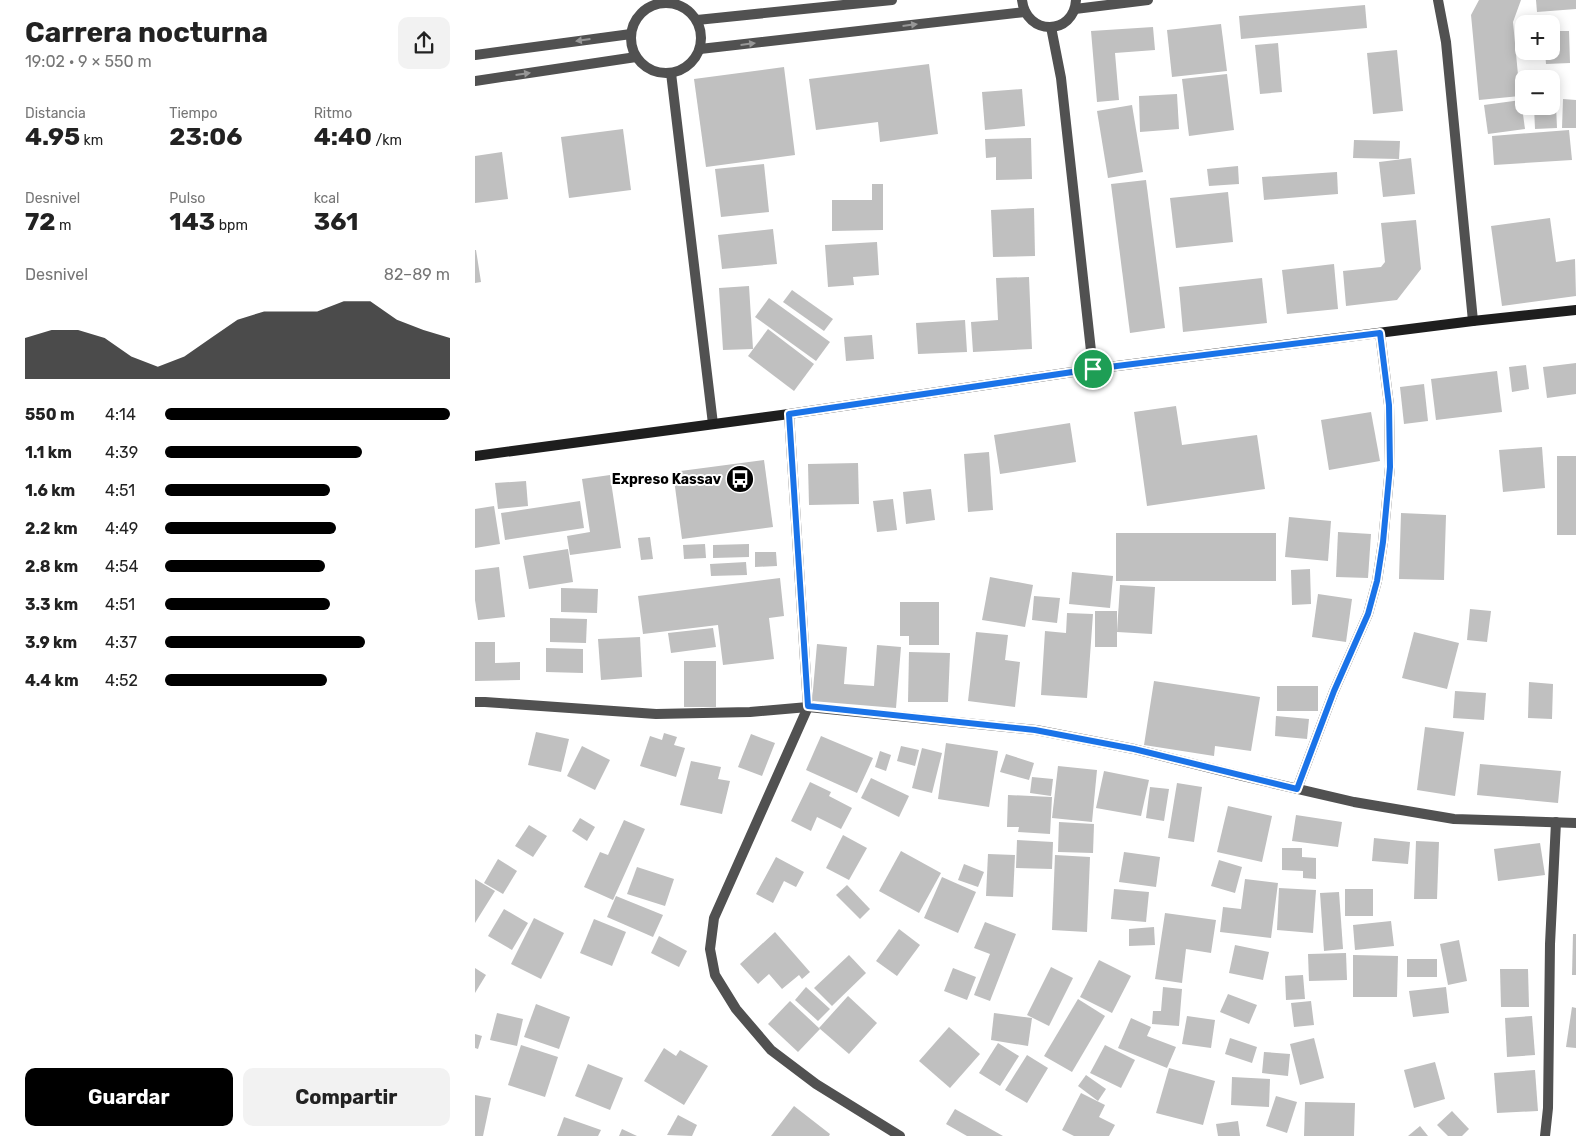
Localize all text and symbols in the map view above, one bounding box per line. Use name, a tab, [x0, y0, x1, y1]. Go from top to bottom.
map controls	[1515, 15, 1560, 115]
button: +	[1515, 15, 1560, 60]
text: Carrera nocturna	[25, 16, 268, 49]
button: share	[398, 17, 450, 69]
one-way arrow	[902, 21, 918, 29]
one-way arrow	[575, 36, 591, 44]
one-way arrow	[741, 40, 757, 48]
text: 19:02 · 9 × 550 m	[25, 52, 152, 71]
one-way arrow	[516, 69, 532, 77]
button: −	[1515, 70, 1560, 115]
text: Distancia	[25, 105, 86, 122]
text: Tiempo	[169, 105, 217, 122]
text: Ritmo	[314, 105, 352, 122]
text: 4.95	[25, 122, 80, 151]
text: 23:06	[169, 122, 243, 151]
text: 4:40	[314, 122, 372, 151]
text: km	[80, 132, 103, 149]
text: /km	[372, 132, 402, 149]
text: Desnivel	[25, 190, 80, 207]
text: Pulso	[169, 190, 205, 207]
text: kcal	[314, 190, 339, 207]
text: 72	[25, 207, 56, 236]
text: 143	[169, 207, 215, 236]
text: 361	[314, 207, 358, 236]
text: m	[56, 217, 71, 234]
text: bpm	[215, 217, 248, 234]
text: Desnivel	[25, 265, 88, 284]
text: 82–89 m	[384, 265, 450, 284]
pin	[1072, 348, 1114, 390]
icon: arrive	[1079, 355, 1107, 383]
text: 550 m	[25, 405, 75, 424]
text: 4:14	[105, 405, 136, 424]
text: 1.1 km	[25, 443, 72, 462]
text: 4:39	[105, 443, 138, 462]
bus stop icon: Expreso Kassav	[725, 464, 755, 494]
place label: Expreso Kassav	[612, 471, 722, 488]
text: 1.6 km	[25, 481, 75, 500]
text: 4:51	[105, 481, 135, 500]
text: 2.2 km	[25, 519, 78, 538]
text: 4:49	[105, 519, 138, 538]
text: 2.8 km	[25, 557, 78, 576]
text: 4:54	[105, 557, 138, 576]
text: 3.3 km	[25, 595, 78, 614]
text: 4:51	[105, 595, 135, 614]
text: 3.9 km	[25, 633, 77, 652]
text: 4:37	[105, 633, 137, 652]
text: 4.4 km	[25, 671, 79, 690]
text: 4:52	[105, 671, 138, 690]
button: Guardar	[25, 1068, 233, 1126]
button: Compartir	[243, 1068, 450, 1126]

